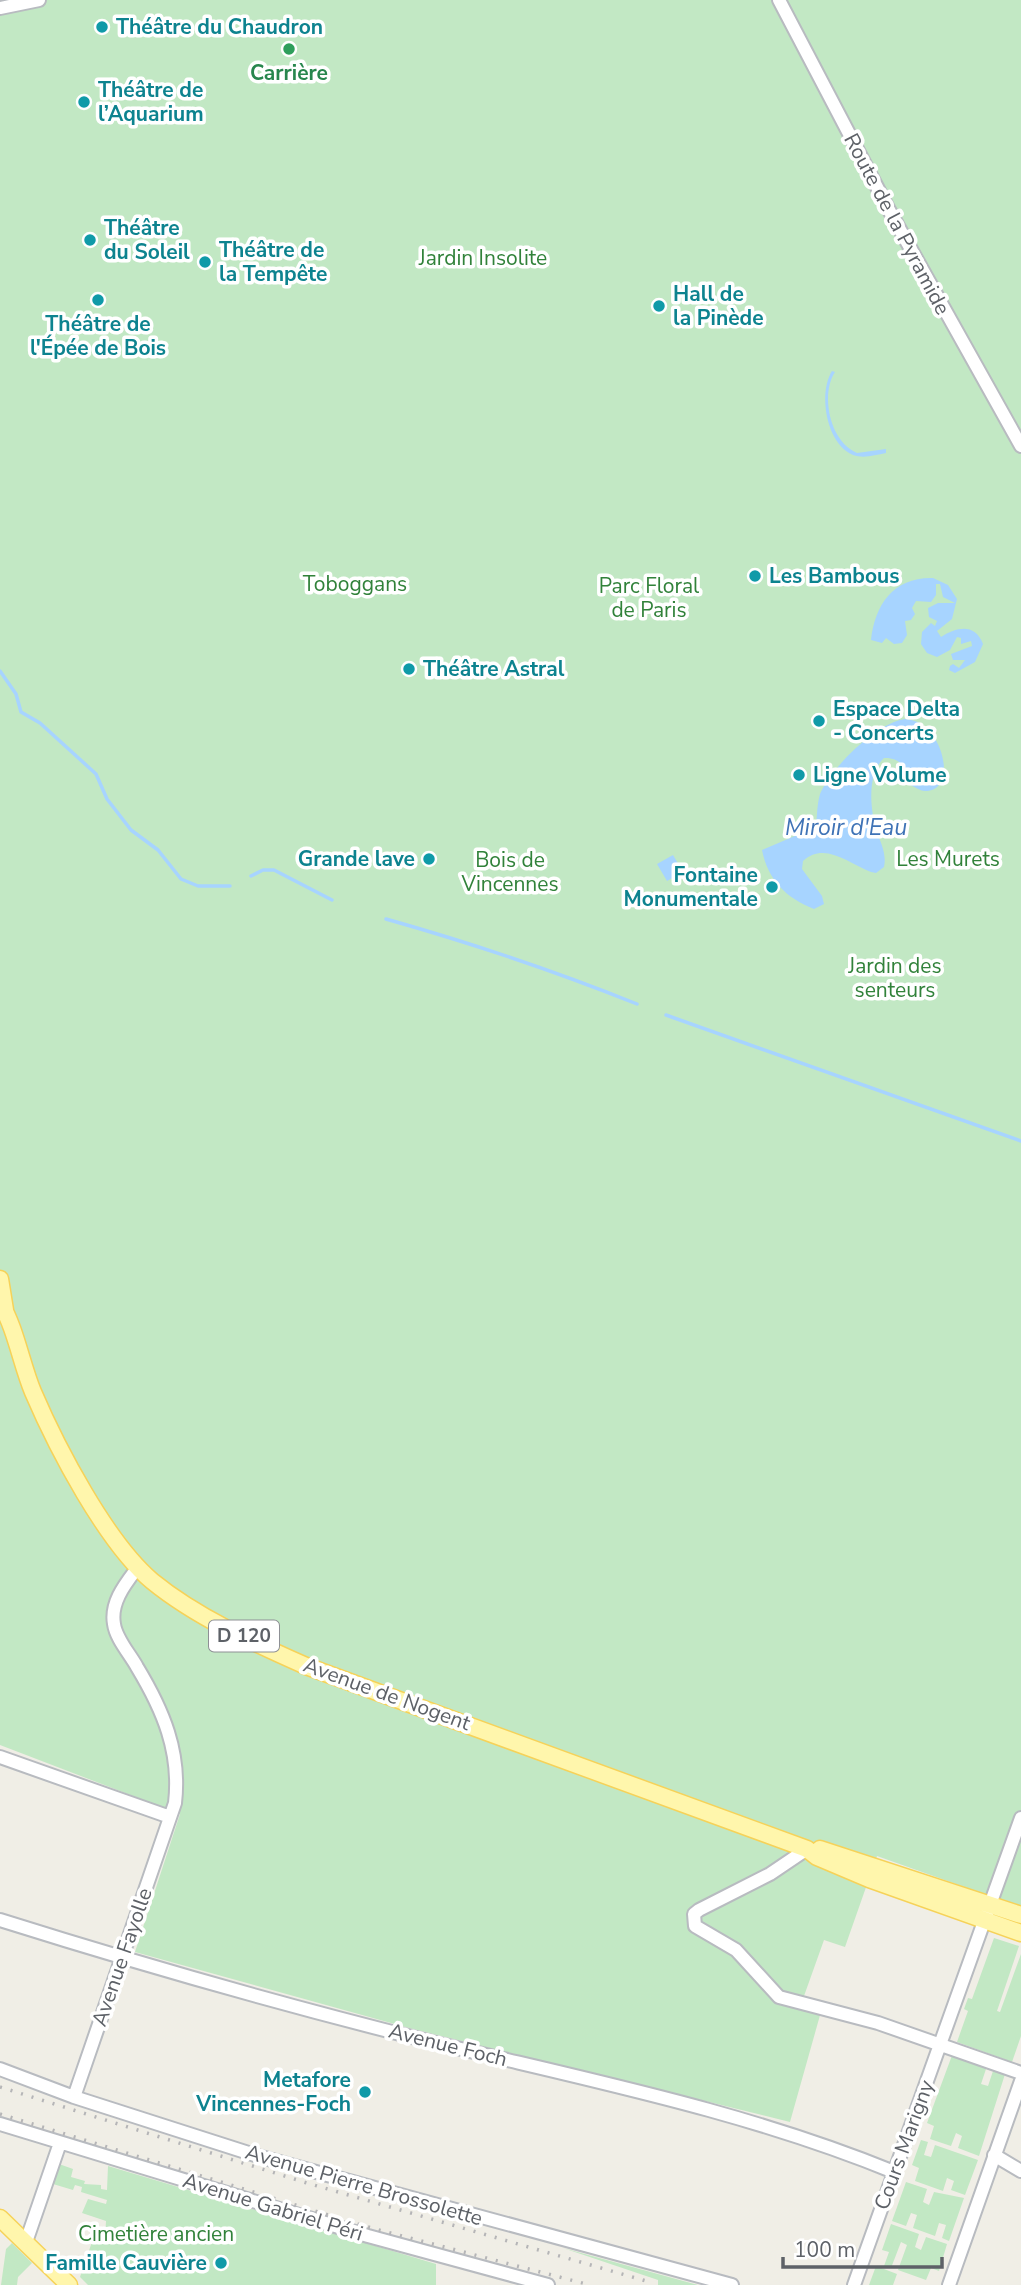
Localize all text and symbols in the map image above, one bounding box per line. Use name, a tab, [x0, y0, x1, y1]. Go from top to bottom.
place label: Théâtre du Chaudron	[116, 13, 323, 41]
marker: Théâtre du Chaudron	[94, 19, 110, 35]
marker: Carrière	[281, 41, 297, 57]
place label: Carrière	[250, 59, 328, 87]
place label: Théâtre de l’Aquarium	[98, 76, 204, 128]
marker: Théâtre de l’Aquarium	[76, 94, 92, 110]
street label: Route de la Pyramide	[837, 128, 957, 320]
place label: Théâtre du Soleil	[104, 214, 190, 266]
marker: Théâtre du Soleil	[82, 232, 98, 248]
place label: Théâtre de la Tempête	[219, 236, 327, 288]
park label: Jardin Insolite	[418, 244, 547, 272]
marker: Théâtre de la Tempête	[197, 254, 213, 270]
place label: Hall de la Pinède	[673, 280, 764, 332]
marker: Théâtre de l'Épée de Bois	[90, 292, 106, 308]
marker: Hall de la Pinède	[651, 298, 667, 314]
place label: Théâtre de l'Épée de Bois	[30, 310, 166, 362]
place label: Les Bambous	[769, 562, 899, 590]
marker: Les Bambous	[747, 568, 763, 584]
park label: Toboggans	[303, 570, 407, 598]
park label: Parc Floral de Paris	[599, 572, 700, 624]
place label: Théâtre Astral	[423, 655, 565, 683]
marker: Théâtre Astral	[401, 661, 417, 677]
place label: Espace Delta - Concerts	[833, 695, 960, 747]
marker: Espace Delta - Concerts	[811, 713, 827, 729]
place label: Ligne Volume	[813, 761, 947, 789]
marker: Ligne Volume	[791, 767, 807, 783]
water label: Miroir d'Eau	[785, 812, 907, 843]
place label: Grande lave	[298, 845, 415, 873]
park label: Les Murets	[896, 845, 1000, 873]
park label: Bois de Vincennes	[460, 846, 559, 898]
marker: Grande lave	[421, 851, 437, 867]
place label: Fontaine Monumentale	[624, 861, 758, 913]
marker: Fontaine Monumentale	[764, 879, 780, 895]
park label: Jardin des senteurs	[847, 952, 942, 1004]
road number: D 120	[209, 1620, 279, 1652]
street label: Avenue de Nogent	[300, 1651, 475, 1737]
street label: Avenue Fayolle	[85, 1884, 159, 2030]
street label: Avenue Foch	[386, 2017, 510, 2073]
place label: Metafore Vincennes-Foch	[195, 2066, 351, 2118]
street label: Cours Marigny	[868, 2076, 941, 2214]
marker: Metafore Vincennes-Foch	[357, 2084, 373, 2100]
street label: Avenue Pierre Brossolette	[242, 2138, 486, 2232]
street label: Avenue Gabriel Péri	[179, 2166, 367, 2248]
park label: Cimetière ancien	[78, 2220, 234, 2248]
scale bar	[783, 2226, 942, 2270]
text: 100 m	[794, 2236, 855, 2264]
place label: Famille Cauvière	[45, 2249, 207, 2277]
marker: Famille Cauvière	[213, 2255, 229, 2271]

